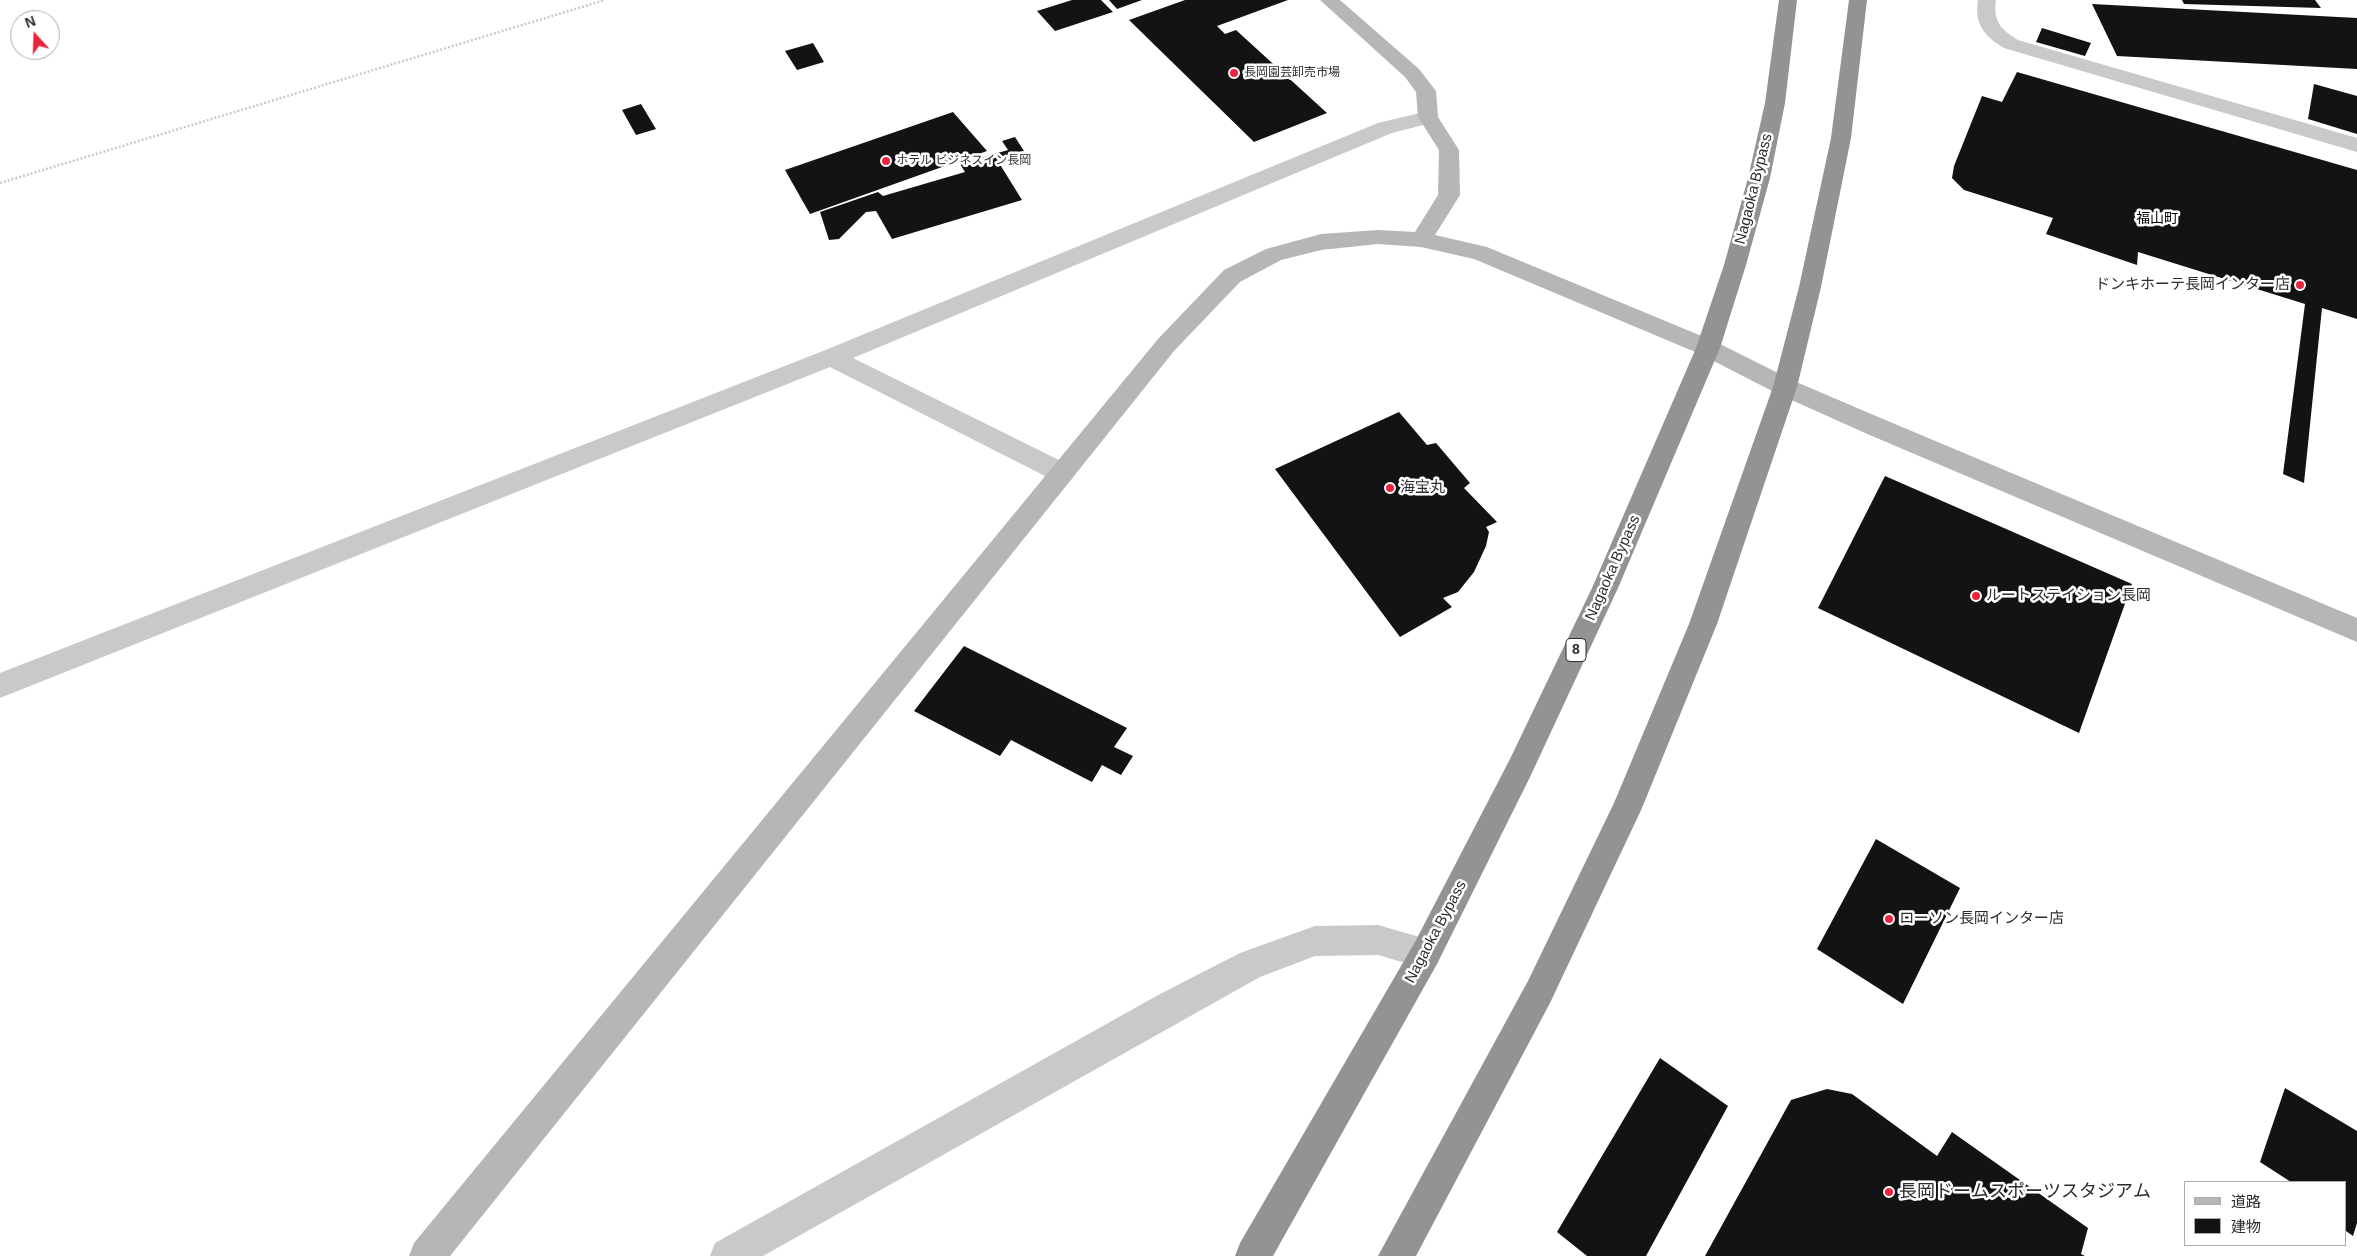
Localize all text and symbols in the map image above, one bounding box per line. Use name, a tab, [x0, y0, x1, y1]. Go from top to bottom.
north arrow	[10, 10, 60, 60]
text: N	[23, 13, 38, 31]
place label: 長岡園芸卸売市場	[1244, 66, 1340, 80]
marker: 長岡園芸卸売市場	[1228, 67, 1240, 79]
street label: Nagaoka Bypass	[1732, 132, 1776, 246]
place label: ホテル ビジネスイン長岡	[896, 154, 1031, 168]
marker: ホテル ビジネスイン長岡	[880, 155, 892, 167]
district label: 福山町	[2136, 211, 2178, 227]
place label: ドンキホーテ長岡インター店	[2095, 276, 2290, 294]
marker: ドンキホーテ長岡インター店	[2294, 279, 2306, 291]
place label: 海宝丸	[1400, 479, 1445, 497]
marker: 海宝丸	[1384, 482, 1396, 494]
street label: Nagaoka Bypass	[1582, 513, 1644, 623]
place label: ルートステイション長岡	[1986, 587, 2151, 605]
marker: ルートステイション長岡	[1970, 590, 1982, 602]
road number: 8	[1566, 638, 1586, 662]
street label: Nagaoka Bypass	[1401, 878, 1471, 986]
place label: ローソン長岡インター店	[1899, 910, 2064, 928]
marker: ローソン長岡インター店	[1883, 913, 1895, 925]
place label: 長岡ドームスポーツスタジアム	[1899, 1181, 2151, 1203]
legend	[2184, 1181, 2347, 1246]
marker: 長岡ドームスポーツスタジアム	[1883, 1186, 1895, 1198]
text: 道路	[2231, 1193, 2261, 1210]
text: 建物	[2231, 1218, 2261, 1235]

